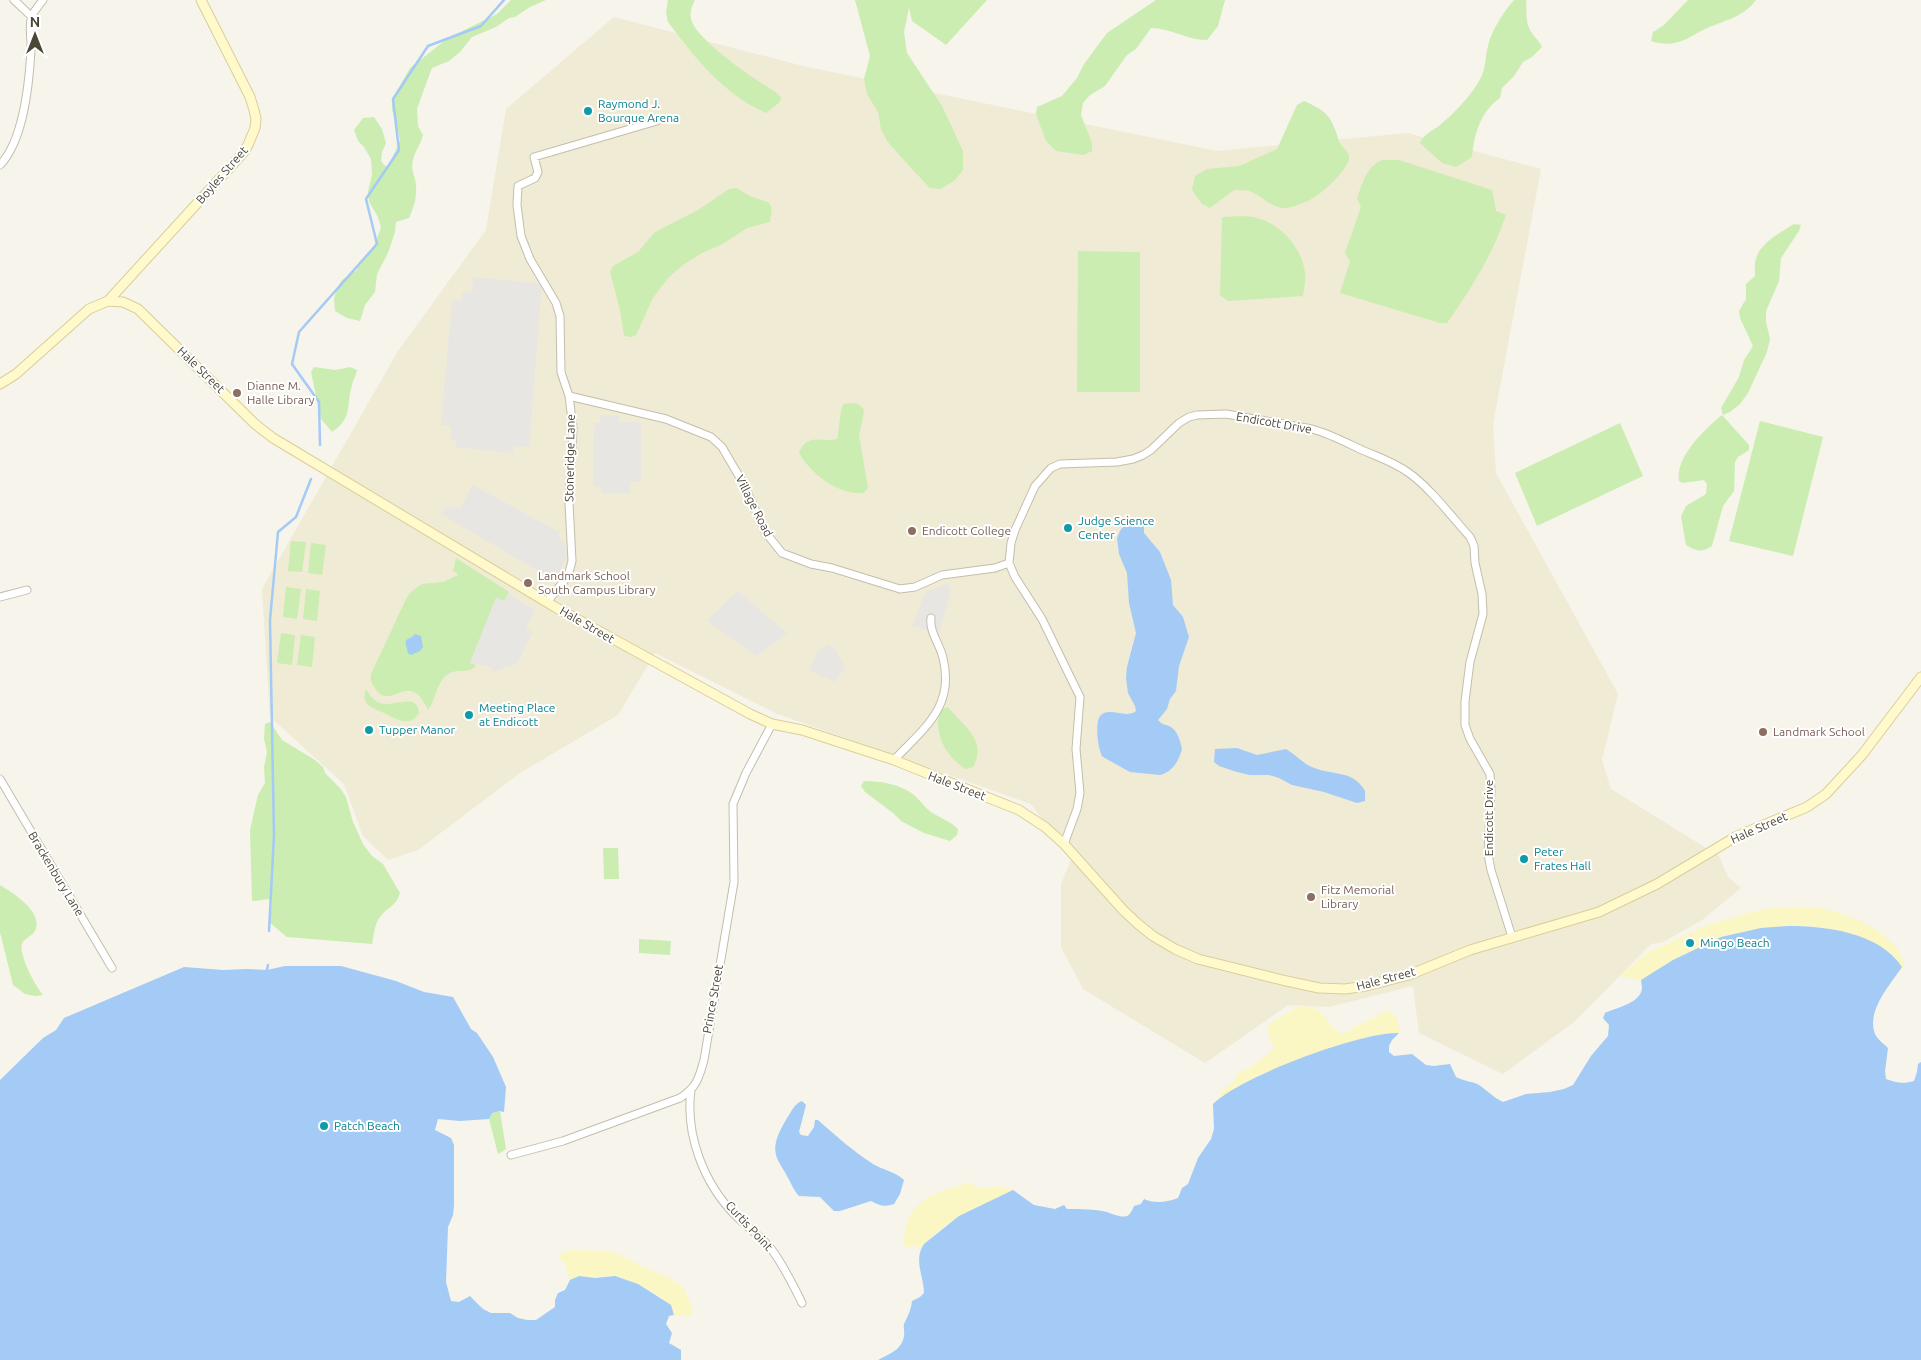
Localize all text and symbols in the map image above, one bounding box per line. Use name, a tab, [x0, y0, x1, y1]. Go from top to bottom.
north arrow	[10, 10, 60, 60]
text: N	[30, 14, 40, 30]
place label: Raymond J. Bourque Arena	[598, 97, 679, 124]
marker: Raymond J. Bourque Arena	[582, 105, 594, 117]
street label: Boyles Street	[193, 143, 250, 206]
street label: Hale Street	[175, 344, 228, 396]
place label: Dianne M. Halle Library	[247, 379, 315, 406]
marker: Dianne M. Halle Library	[231, 387, 243, 399]
street label: Endicott Drive	[1235, 409, 1313, 436]
street label: Stoneridge Lane	[562, 414, 577, 502]
street label: Village Road	[733, 473, 776, 539]
place label: Judge Science Center	[1078, 514, 1154, 541]
marker: Judge Science Center	[1062, 522, 1074, 534]
place label: Endicott College	[922, 524, 1011, 537]
marker: Endicott College	[906, 525, 918, 537]
place label: Landmark School South Campus Library	[538, 569, 656, 596]
marker: Landmark School South Campus Library	[522, 577, 534, 589]
street label: Hale Street	[558, 604, 617, 645]
place label: Meeting Place at Endicott	[479, 701, 556, 728]
marker: Meeting Place at Endicott	[463, 709, 475, 721]
place label: Tupper Manor	[379, 723, 456, 736]
marker: Tupper Manor	[363, 724, 375, 736]
place label: Landmark School	[1773, 725, 1865, 738]
marker: Landmark School	[1757, 726, 1769, 738]
street label: Hale Street	[927, 769, 988, 803]
street label: Endicott Drive	[1482, 780, 1495, 856]
street label: Hale Street	[1728, 809, 1789, 846]
street label: Brackenbury Lane	[26, 829, 87, 918]
place label: Peter Frates Hall	[1534, 845, 1591, 872]
marker: Peter Frates Hall	[1518, 853, 1530, 865]
place label: Fitz Memorial Library	[1321, 883, 1394, 910]
marker: Fitz Memorial Library	[1305, 891, 1317, 903]
place label: Mingo Beach	[1700, 936, 1770, 949]
marker: Mingo Beach	[1684, 937, 1696, 949]
street label: Prince Street	[700, 963, 725, 1034]
street label: Hale Street	[1355, 964, 1417, 993]
place label: Patch Beach	[334, 1119, 400, 1132]
marker: Patch Beach	[318, 1120, 330, 1132]
street label: Curtis Point	[723, 1198, 776, 1253]

